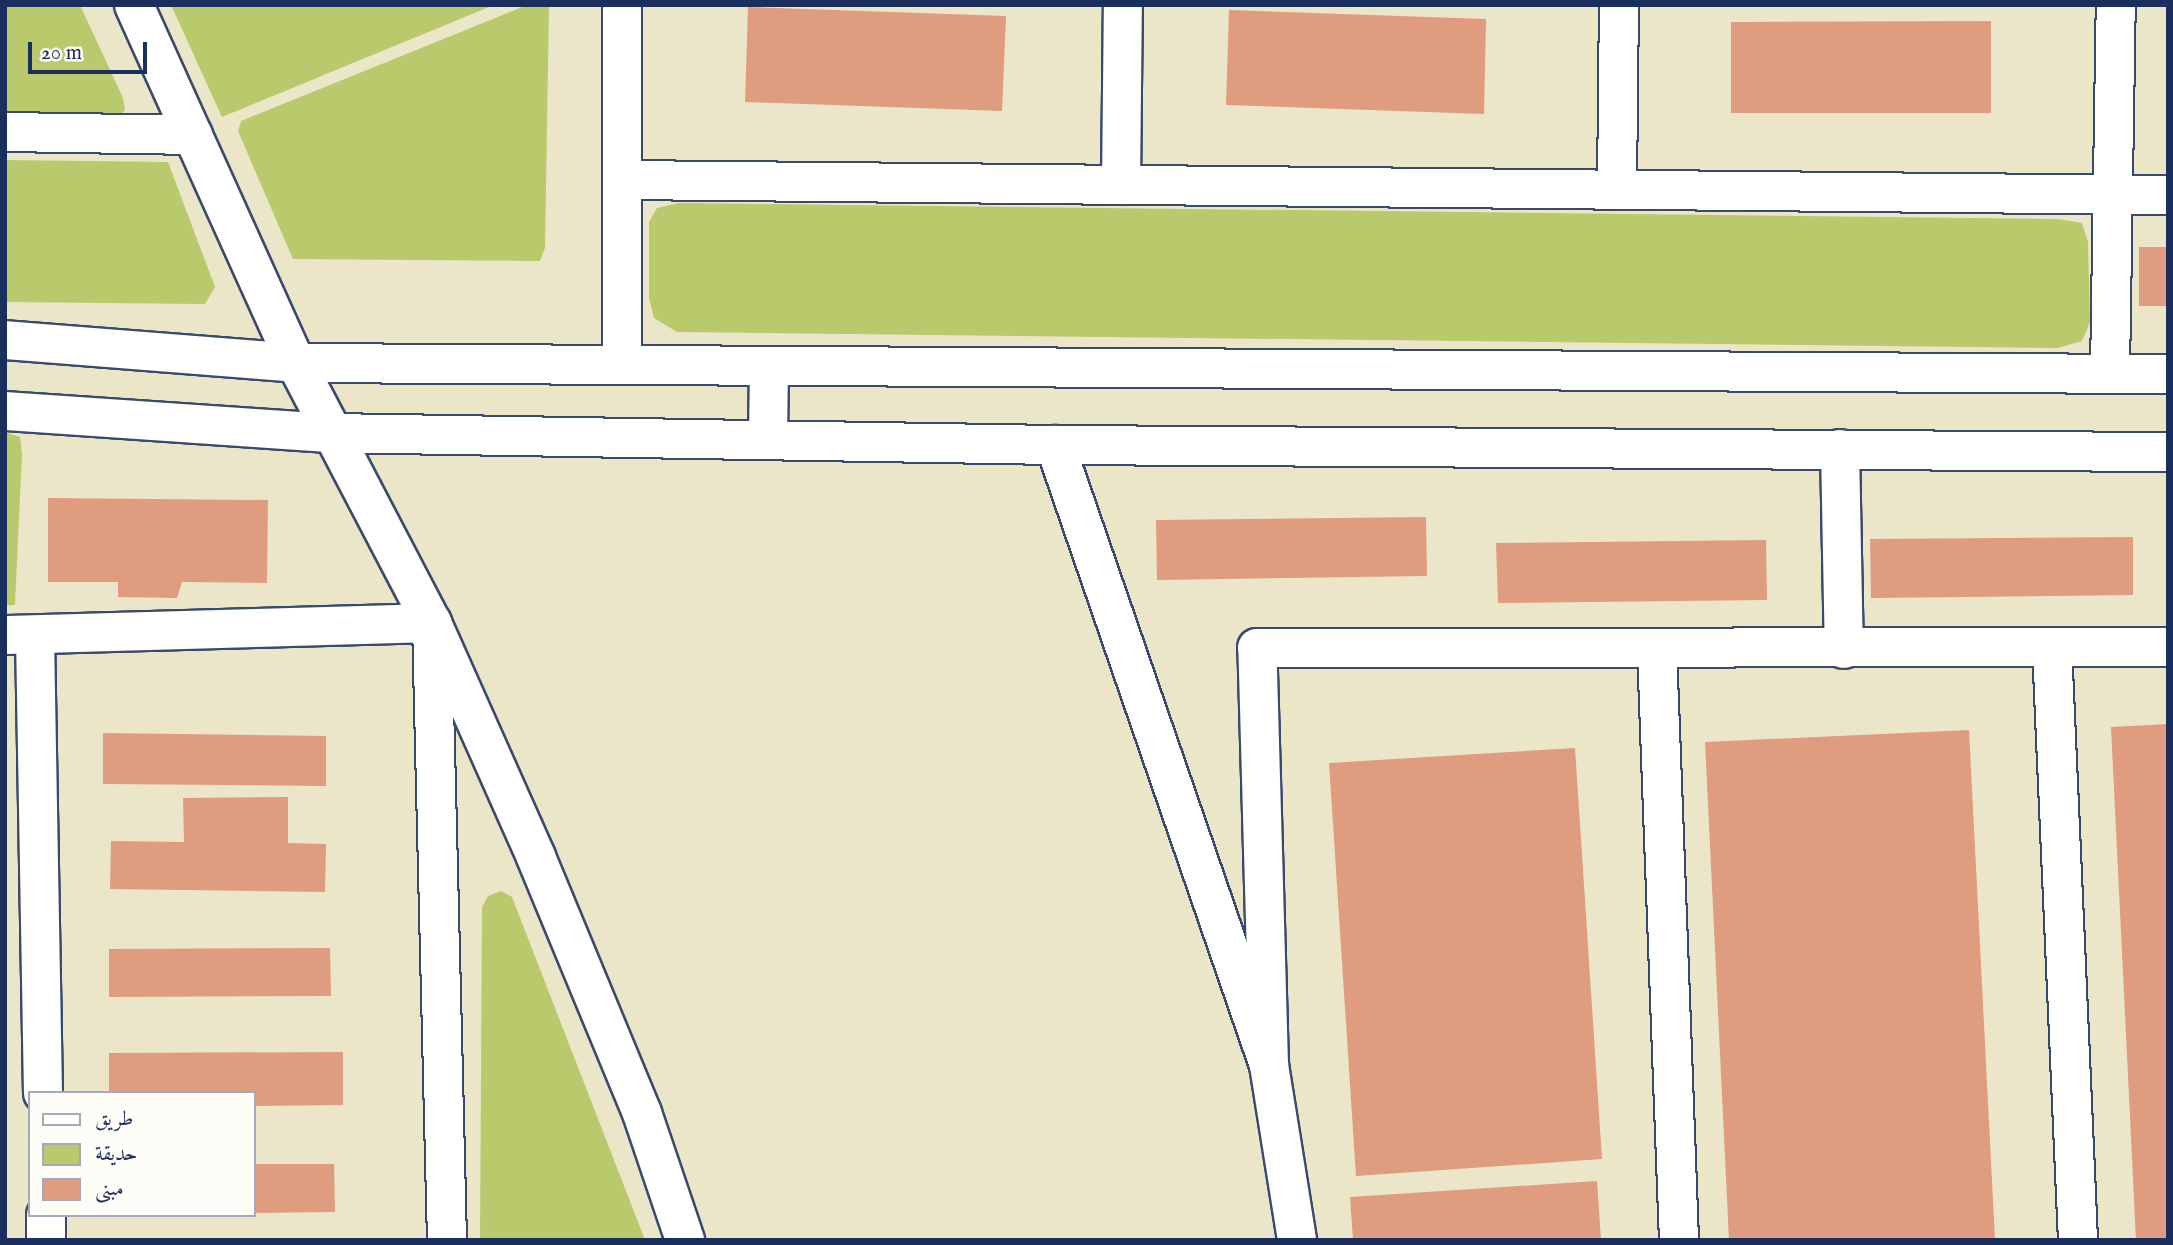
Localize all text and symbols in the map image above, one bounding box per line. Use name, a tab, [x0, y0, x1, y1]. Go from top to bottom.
scale bar	[32, 28, 150, 72]
text: 20 m	[41, 40, 82, 67]
legend	[28, 1091, 256, 1217]
text: طريق	[95, 1106, 133, 1133]
text: حديقة	[95, 1141, 138, 1168]
text: مبنى	[95, 1176, 124, 1203]

